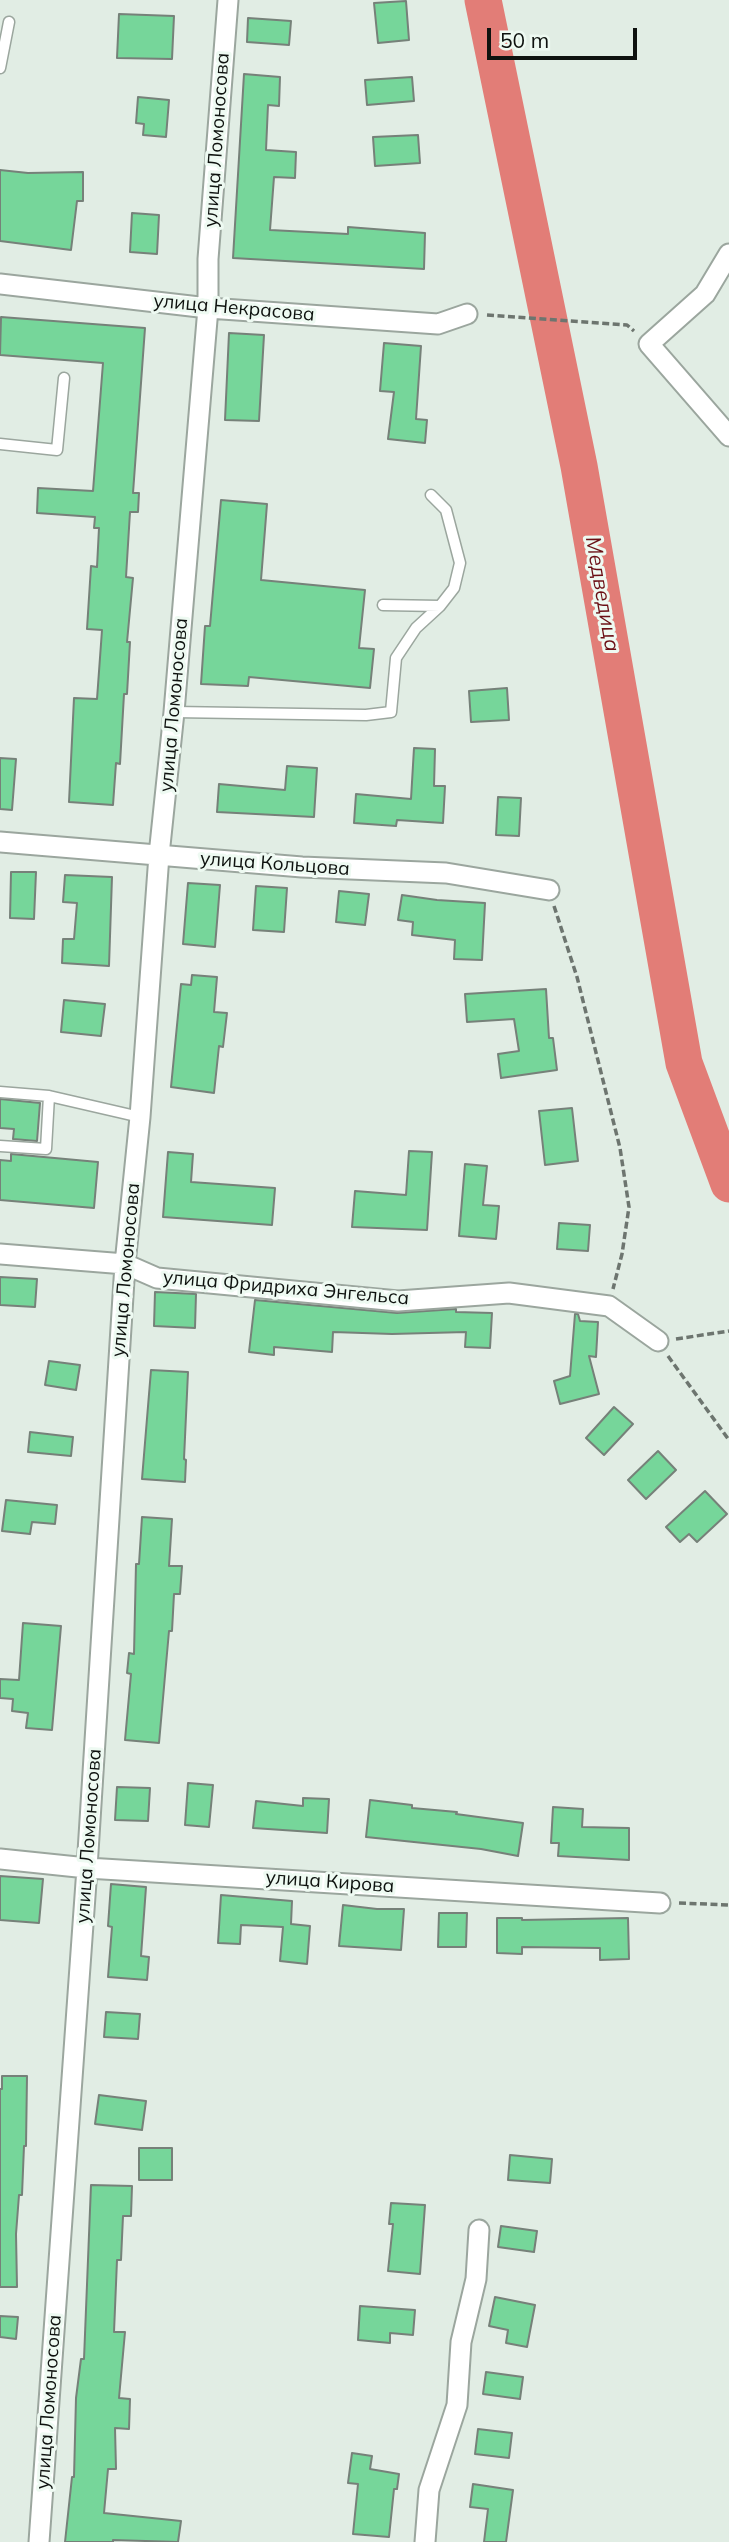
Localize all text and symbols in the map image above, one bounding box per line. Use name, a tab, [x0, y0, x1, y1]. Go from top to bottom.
scale bar	[491, 14, 642, 58]
text: 50 m	[500, 27, 549, 53]
street label: улица Ломоносова	[200, 52, 234, 228]
street label: улица Некрасова	[152, 290, 316, 326]
water label: Медведица	[579, 534, 625, 654]
street label: улица Ломоносова	[155, 617, 193, 793]
street label: улица Кольцова	[199, 847, 351, 881]
street label: улица Ломоносова	[107, 1182, 145, 1358]
street label: улица Фридриха Энгельса	[162, 1266, 410, 1310]
street label: улица Ломоносова	[72, 1748, 106, 1924]
street label: улица Кирова	[265, 1866, 395, 1898]
street label: улица Ломоносова	[32, 2314, 66, 2490]

